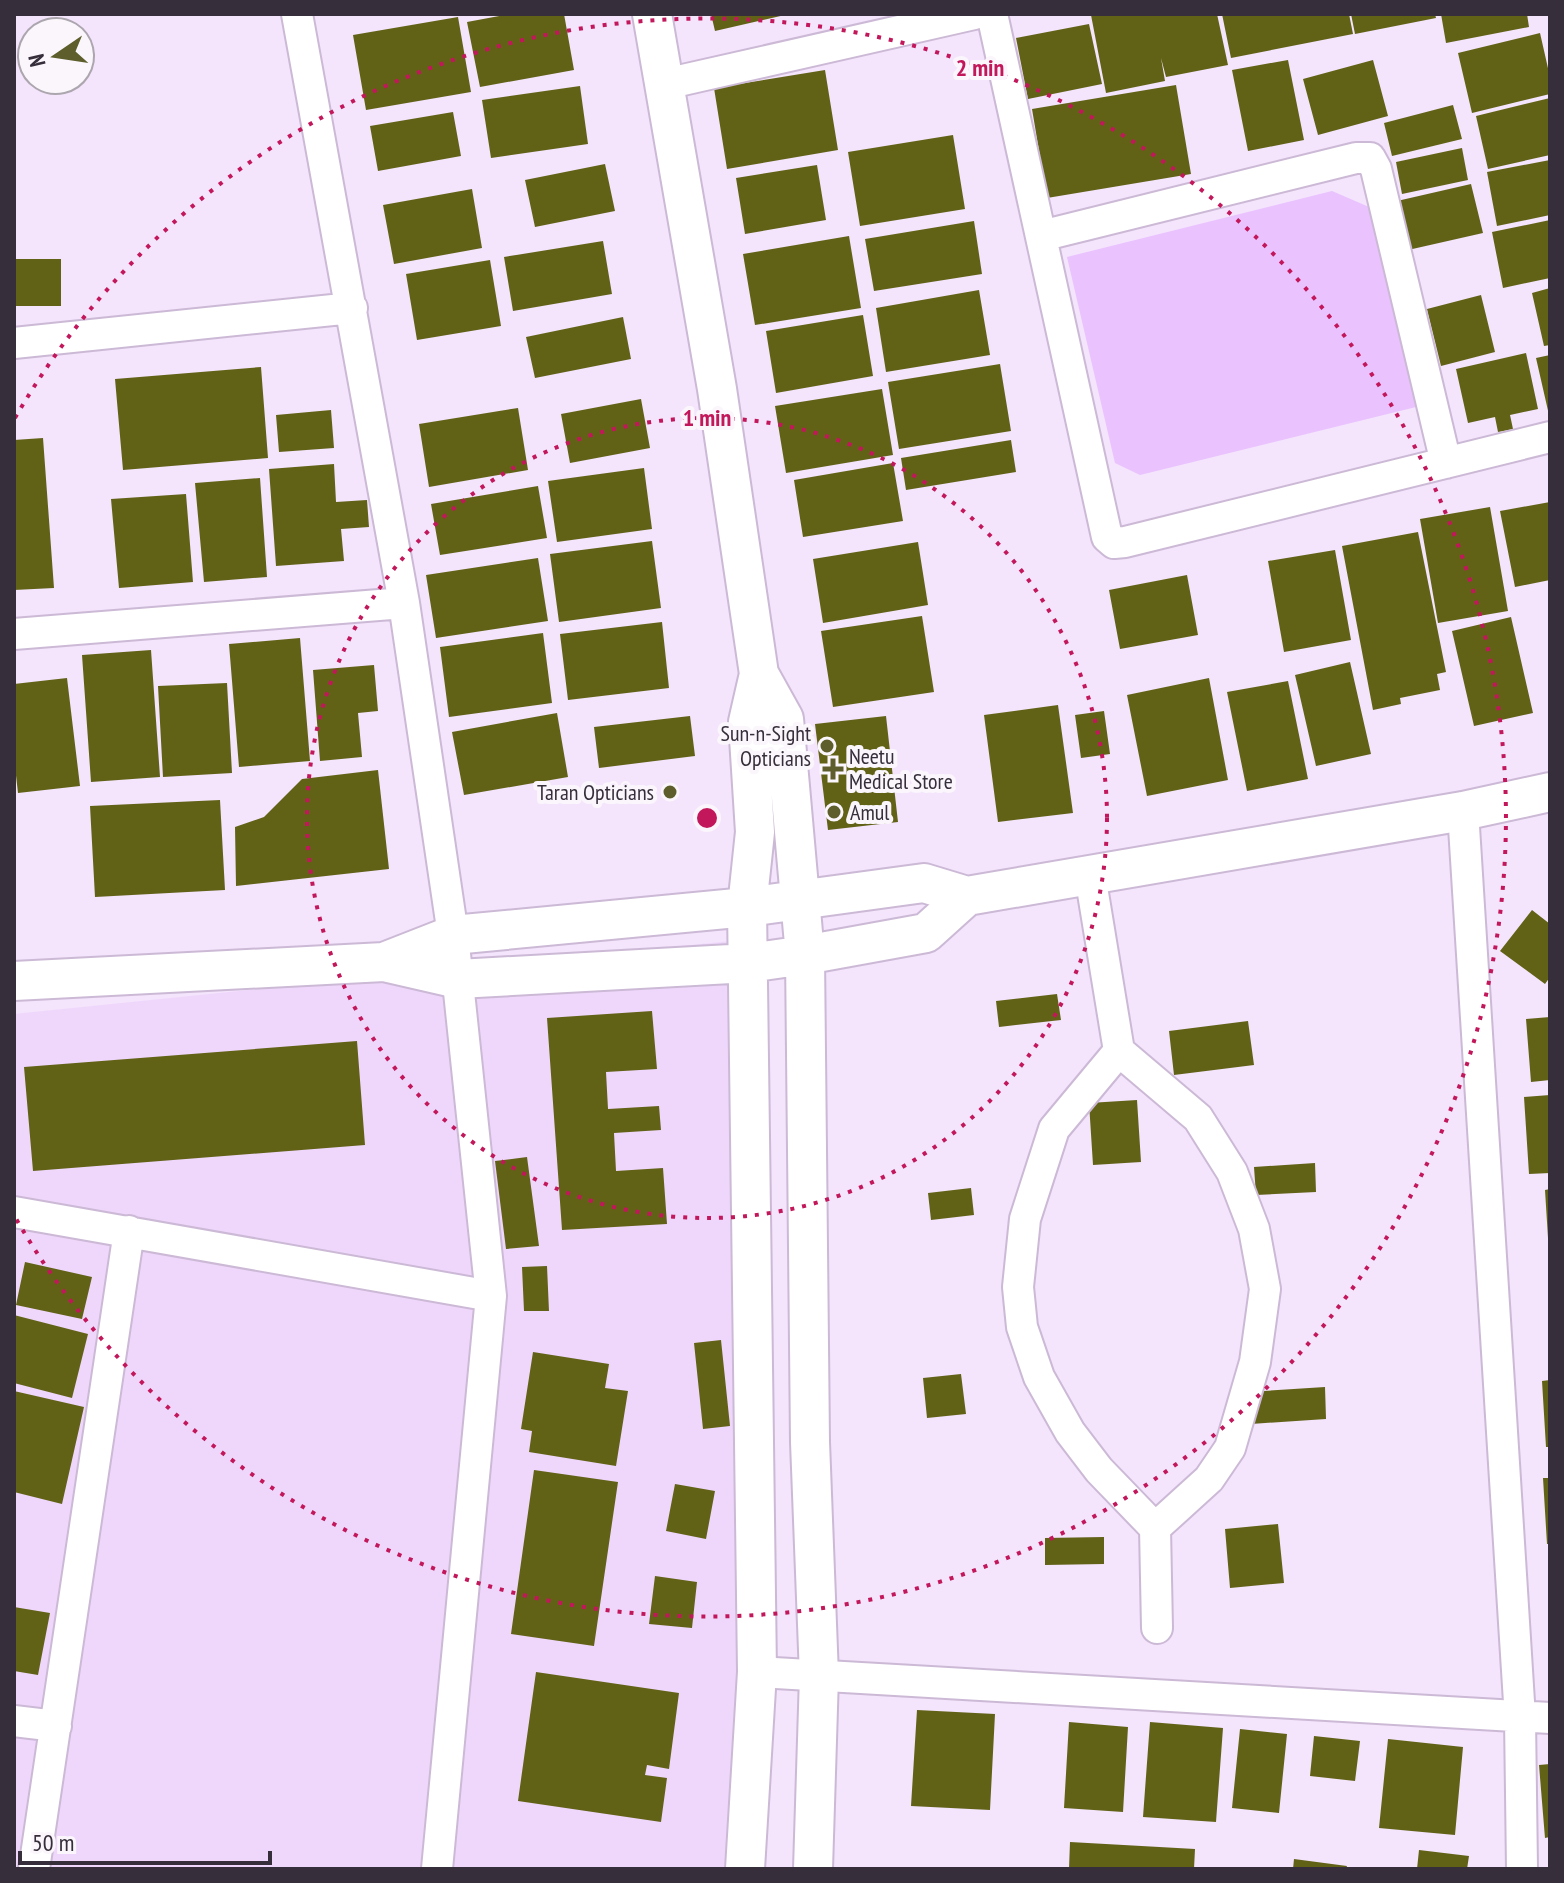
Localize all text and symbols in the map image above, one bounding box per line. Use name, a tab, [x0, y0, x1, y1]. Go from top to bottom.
north arrow	[16, 16, 96, 96]
text: N	[22, 52, 51, 69]
text: 2 min	[956, 52, 1004, 83]
text: 1 min	[683, 402, 731, 433]
place label: Sun-n-Sight Opticians	[720, 719, 811, 772]
marker: Sun-n-Sight Opticians	[818, 737, 836, 755]
place label: Neetu Medical Store	[849, 742, 953, 795]
marker: Neetu Medical Store	[824, 760, 842, 778]
place label: Taran Opticians	[537, 778, 654, 806]
marker: Taran Opticians	[661, 783, 679, 801]
place label: Amul	[850, 798, 890, 826]
marker: Amul	[825, 803, 843, 821]
centre of rings	[693, 804, 721, 832]
scale bar	[20, 1815, 270, 1865]
text: 50 m	[32, 1827, 74, 1858]

